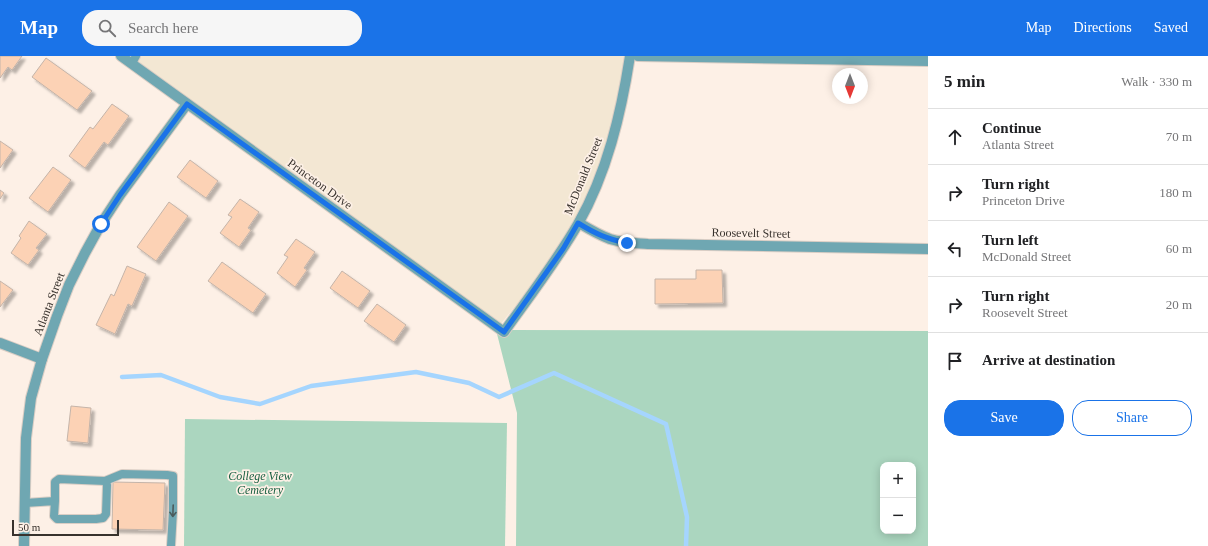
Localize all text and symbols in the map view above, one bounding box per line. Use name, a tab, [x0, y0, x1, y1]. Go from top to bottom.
search box	[82, 10, 362, 46]
text: Map	[20, 17, 58, 38]
icon: search	[96, 17, 118, 39]
text: Search here	[128, 20, 198, 36]
text: Map	[1026, 20, 1051, 35]
text: Directions	[1073, 20, 1132, 35]
text: Saved	[1154, 20, 1188, 35]
north arrow	[832, 68, 868, 104]
text: 5 min	[944, 72, 985, 91]
text: Walk · 330 m	[1121, 74, 1192, 89]
text: Continue	[982, 120, 1041, 136]
icon: ahead	[944, 126, 966, 148]
text: 70 m	[1166, 129, 1192, 144]
street label: McDonald Street	[561, 135, 605, 217]
text: Atlanta Street	[982, 137, 1054, 152]
street label: Princeton Drive	[285, 156, 355, 212]
text: Turn right	[982, 176, 1049, 192]
icon: right	[944, 182, 966, 204]
text: 180 m	[1159, 185, 1192, 200]
text: Princeton Drive	[982, 193, 1065, 208]
route start	[92, 215, 110, 233]
street label: Roosevelt Street	[711, 225, 791, 241]
text: Turn left	[982, 232, 1039, 248]
route end	[618, 234, 636, 252]
icon: left	[944, 238, 966, 260]
text: 60 m	[1166, 241, 1192, 256]
text: McDonald Street	[982, 249, 1071, 264]
street label: Atlanta Street	[31, 270, 68, 337]
text: Turn right	[982, 288, 1049, 304]
icon: right	[944, 294, 966, 316]
text: 20 m	[1166, 297, 1192, 312]
text: Roosevelt Street	[982, 305, 1068, 320]
icon: arrive	[944, 350, 966, 372]
text: Arrive at destination	[982, 352, 1115, 368]
button: Save	[944, 400, 1064, 436]
button: Share	[1072, 400, 1192, 436]
map controls	[880, 462, 916, 534]
button: +	[880, 462, 916, 498]
park label: College View Cemetery	[228, 469, 292, 497]
button: −	[880, 498, 916, 534]
one-way arrow	[169, 504, 177, 517]
scale bar	[12, 518, 119, 537]
text: 50 m	[18, 521, 40, 533]

